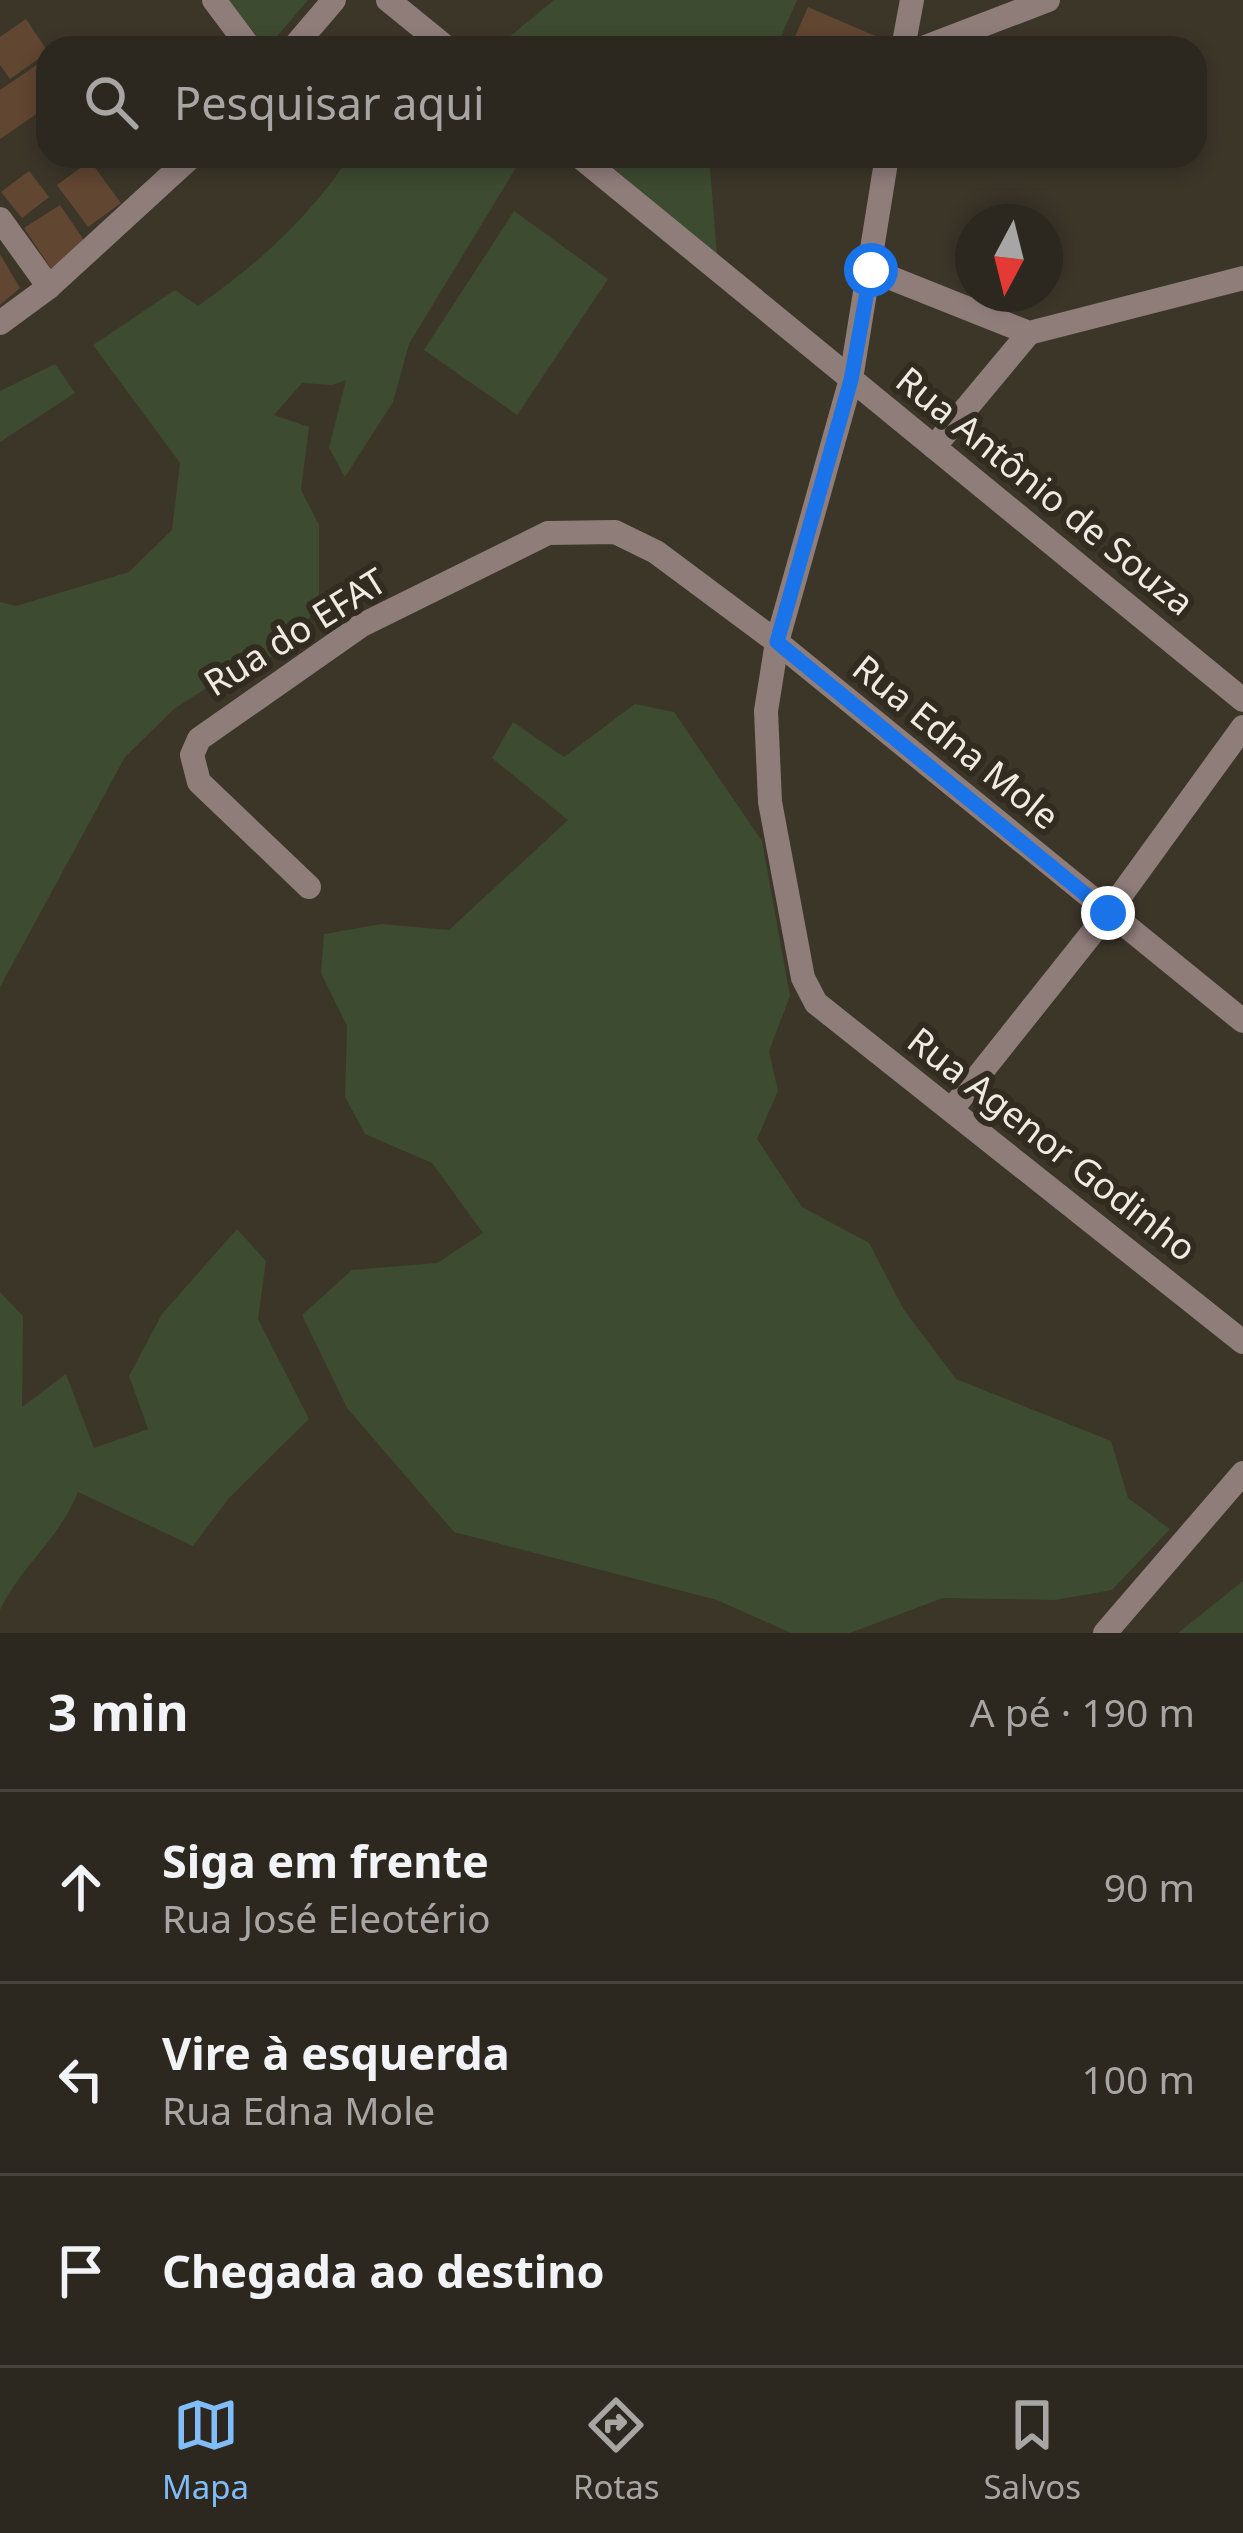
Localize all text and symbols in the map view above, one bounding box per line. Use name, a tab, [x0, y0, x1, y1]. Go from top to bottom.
search box	[36, 36, 1207, 168]
icon: search	[78, 69, 144, 135]
text: Pesquisar aqui	[174, 72, 485, 133]
north arrow	[955, 204, 1063, 312]
route start	[844, 243, 898, 297]
street label: Rua Antônio de Souza	[886, 355, 1204, 626]
street label: Rua do EFAT	[194, 556, 395, 707]
street label: Rua Edna Mole	[843, 643, 1070, 840]
route end	[1081, 886, 1135, 940]
street label: Rua Agenor Godinho	[898, 1015, 1207, 1272]
text: 3 min	[48, 1676, 189, 1746]
text: A pé · 190 m	[970, 1685, 1195, 1738]
text: Siga em frente	[162, 1830, 489, 1891]
icon: ahead	[48, 1854, 114, 1920]
text: 90 m	[1104, 1860, 1195, 1913]
text: Rua José Eleotério	[162, 1891, 491, 1944]
text: Vire à esquerda	[162, 2022, 510, 2083]
icon: left	[48, 2046, 114, 2112]
text: 100 m	[1081, 2052, 1195, 2105]
text: Rua Edna Mole	[162, 2083, 435, 2136]
icon: arrive	[48, 2238, 114, 2304]
text: Chegada ao destino	[162, 2240, 605, 2301]
tab: Mapa	[162, 2392, 249, 2509]
tab: Rotas	[573, 2392, 660, 2509]
tab: Salvos	[983, 2392, 1081, 2509]

